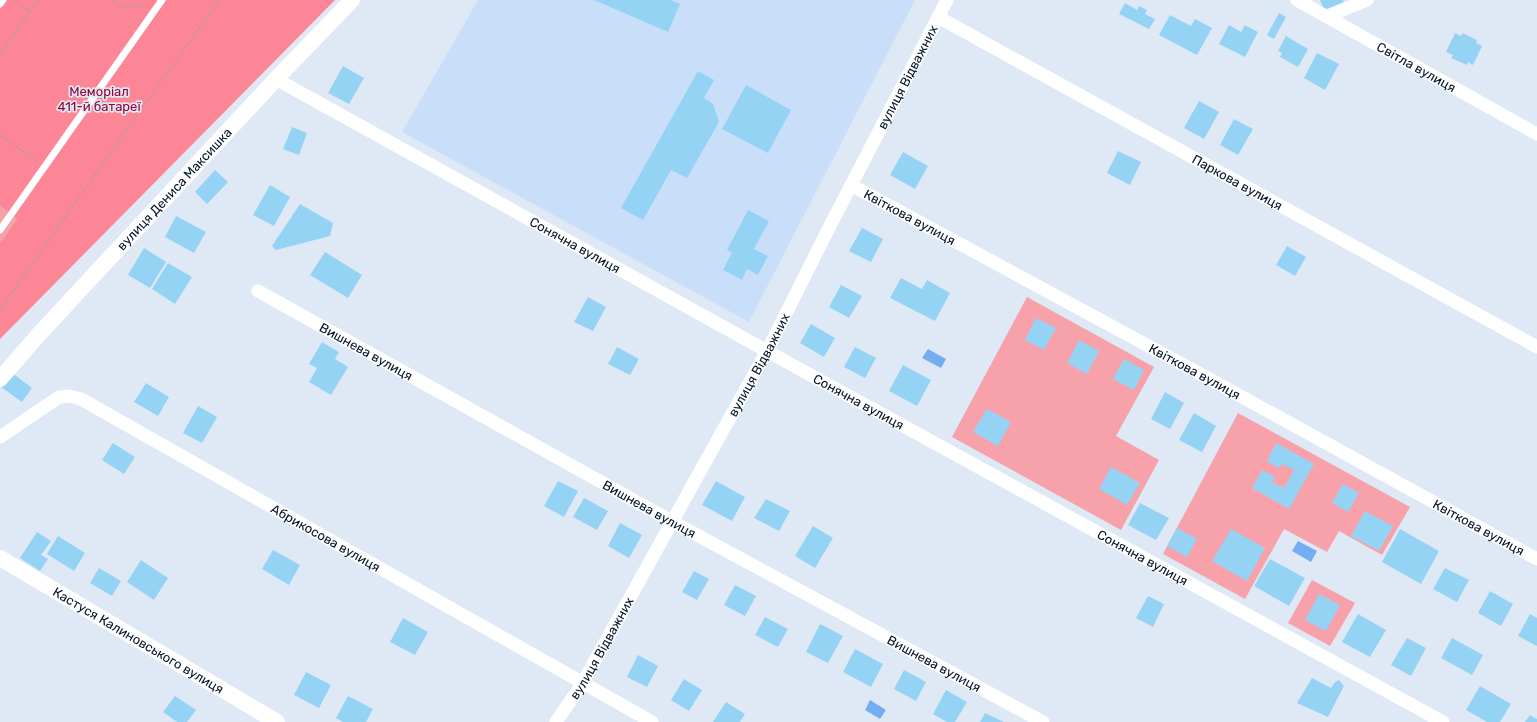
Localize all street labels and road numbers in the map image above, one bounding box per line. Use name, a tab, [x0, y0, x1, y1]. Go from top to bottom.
street label: вулиця Відважних	[875, 22, 941, 132]
street label: Світла вулиця	[1374, 39, 1459, 95]
street label: вулиця Дениса Максишка	[114, 125, 235, 253]
street label: Паркова вулиця	[1190, 152, 1285, 213]
street label: Квіткова вулиця	[861, 186, 958, 248]
street label: Сонячна вулиця	[527, 214, 623, 276]
street label: вулиця Відважних	[725, 311, 793, 419]
street label: Вишнева вулиця	[317, 320, 415, 384]
street label: Квіткова вулиця	[1146, 341, 1243, 403]
street label: Сонячна вулиця	[811, 371, 907, 433]
street label: Вишнева вулиця	[600, 477, 699, 541]
street label: Квіткова вулиця	[1430, 496, 1527, 559]
street label: Абрикосова вулиця	[268, 501, 383, 575]
street label: Сонячна вулиця	[1095, 527, 1191, 589]
street label: Кастуся Калиновського вулиця	[50, 584, 226, 697]
street label: вулиця Відважних	[567, 594, 637, 702]
street label: Вишнева вулиця	[885, 632, 984, 695]

